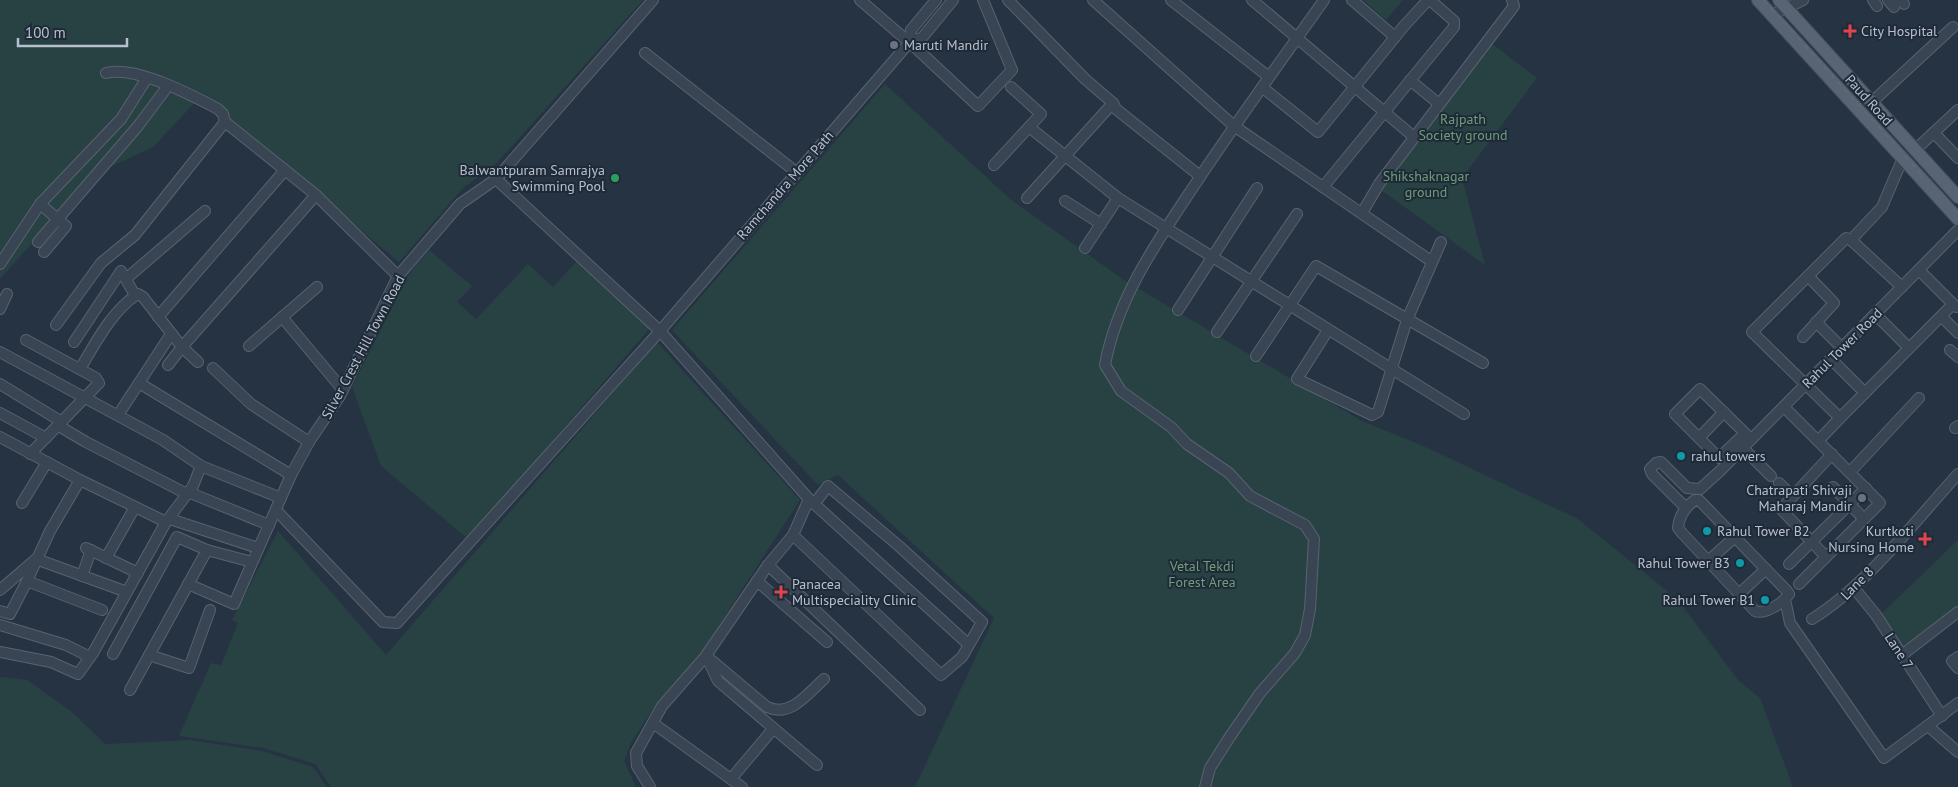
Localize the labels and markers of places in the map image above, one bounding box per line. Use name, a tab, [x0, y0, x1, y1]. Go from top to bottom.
place label: City Hospital	[1861, 22, 1937, 40]
marker: City Hospital	[1843, 24, 1857, 38]
place label: Maruti Mandir	[904, 36, 989, 54]
marker: Maruti Mandir	[888, 39, 900, 51]
place label: Balwantpuram Samrajya Swimming Pool	[460, 161, 605, 195]
marker: Balwantpuram Samrajya Swimming Pool	[609, 172, 621, 184]
place label: rahul towers	[1691, 447, 1766, 465]
marker: rahul towers	[1675, 450, 1687, 462]
place label: Chatrapati Shivaji Maharaj Mandir	[1746, 481, 1852, 515]
marker: Chatrapati Shivaji Maharaj Mandir	[1856, 492, 1868, 504]
place label: Rahul Tower B2	[1717, 522, 1810, 540]
place label: Kurtkoti Nursing Home	[1828, 522, 1914, 556]
marker: Rahul Tower B2	[1701, 525, 1713, 537]
marker: Kurtkoti Nursing Home	[1918, 532, 1932, 546]
place label: Rahul Tower B3	[1637, 554, 1730, 572]
marker: Rahul Tower B3	[1734, 557, 1746, 569]
place label: Panacea Multispeciality Clinic	[792, 575, 917, 609]
marker: Panacea Multispeciality Clinic	[774, 585, 788, 599]
place label: Rahul Tower B1	[1662, 591, 1755, 609]
marker: Rahul Tower B1	[1759, 594, 1771, 606]

